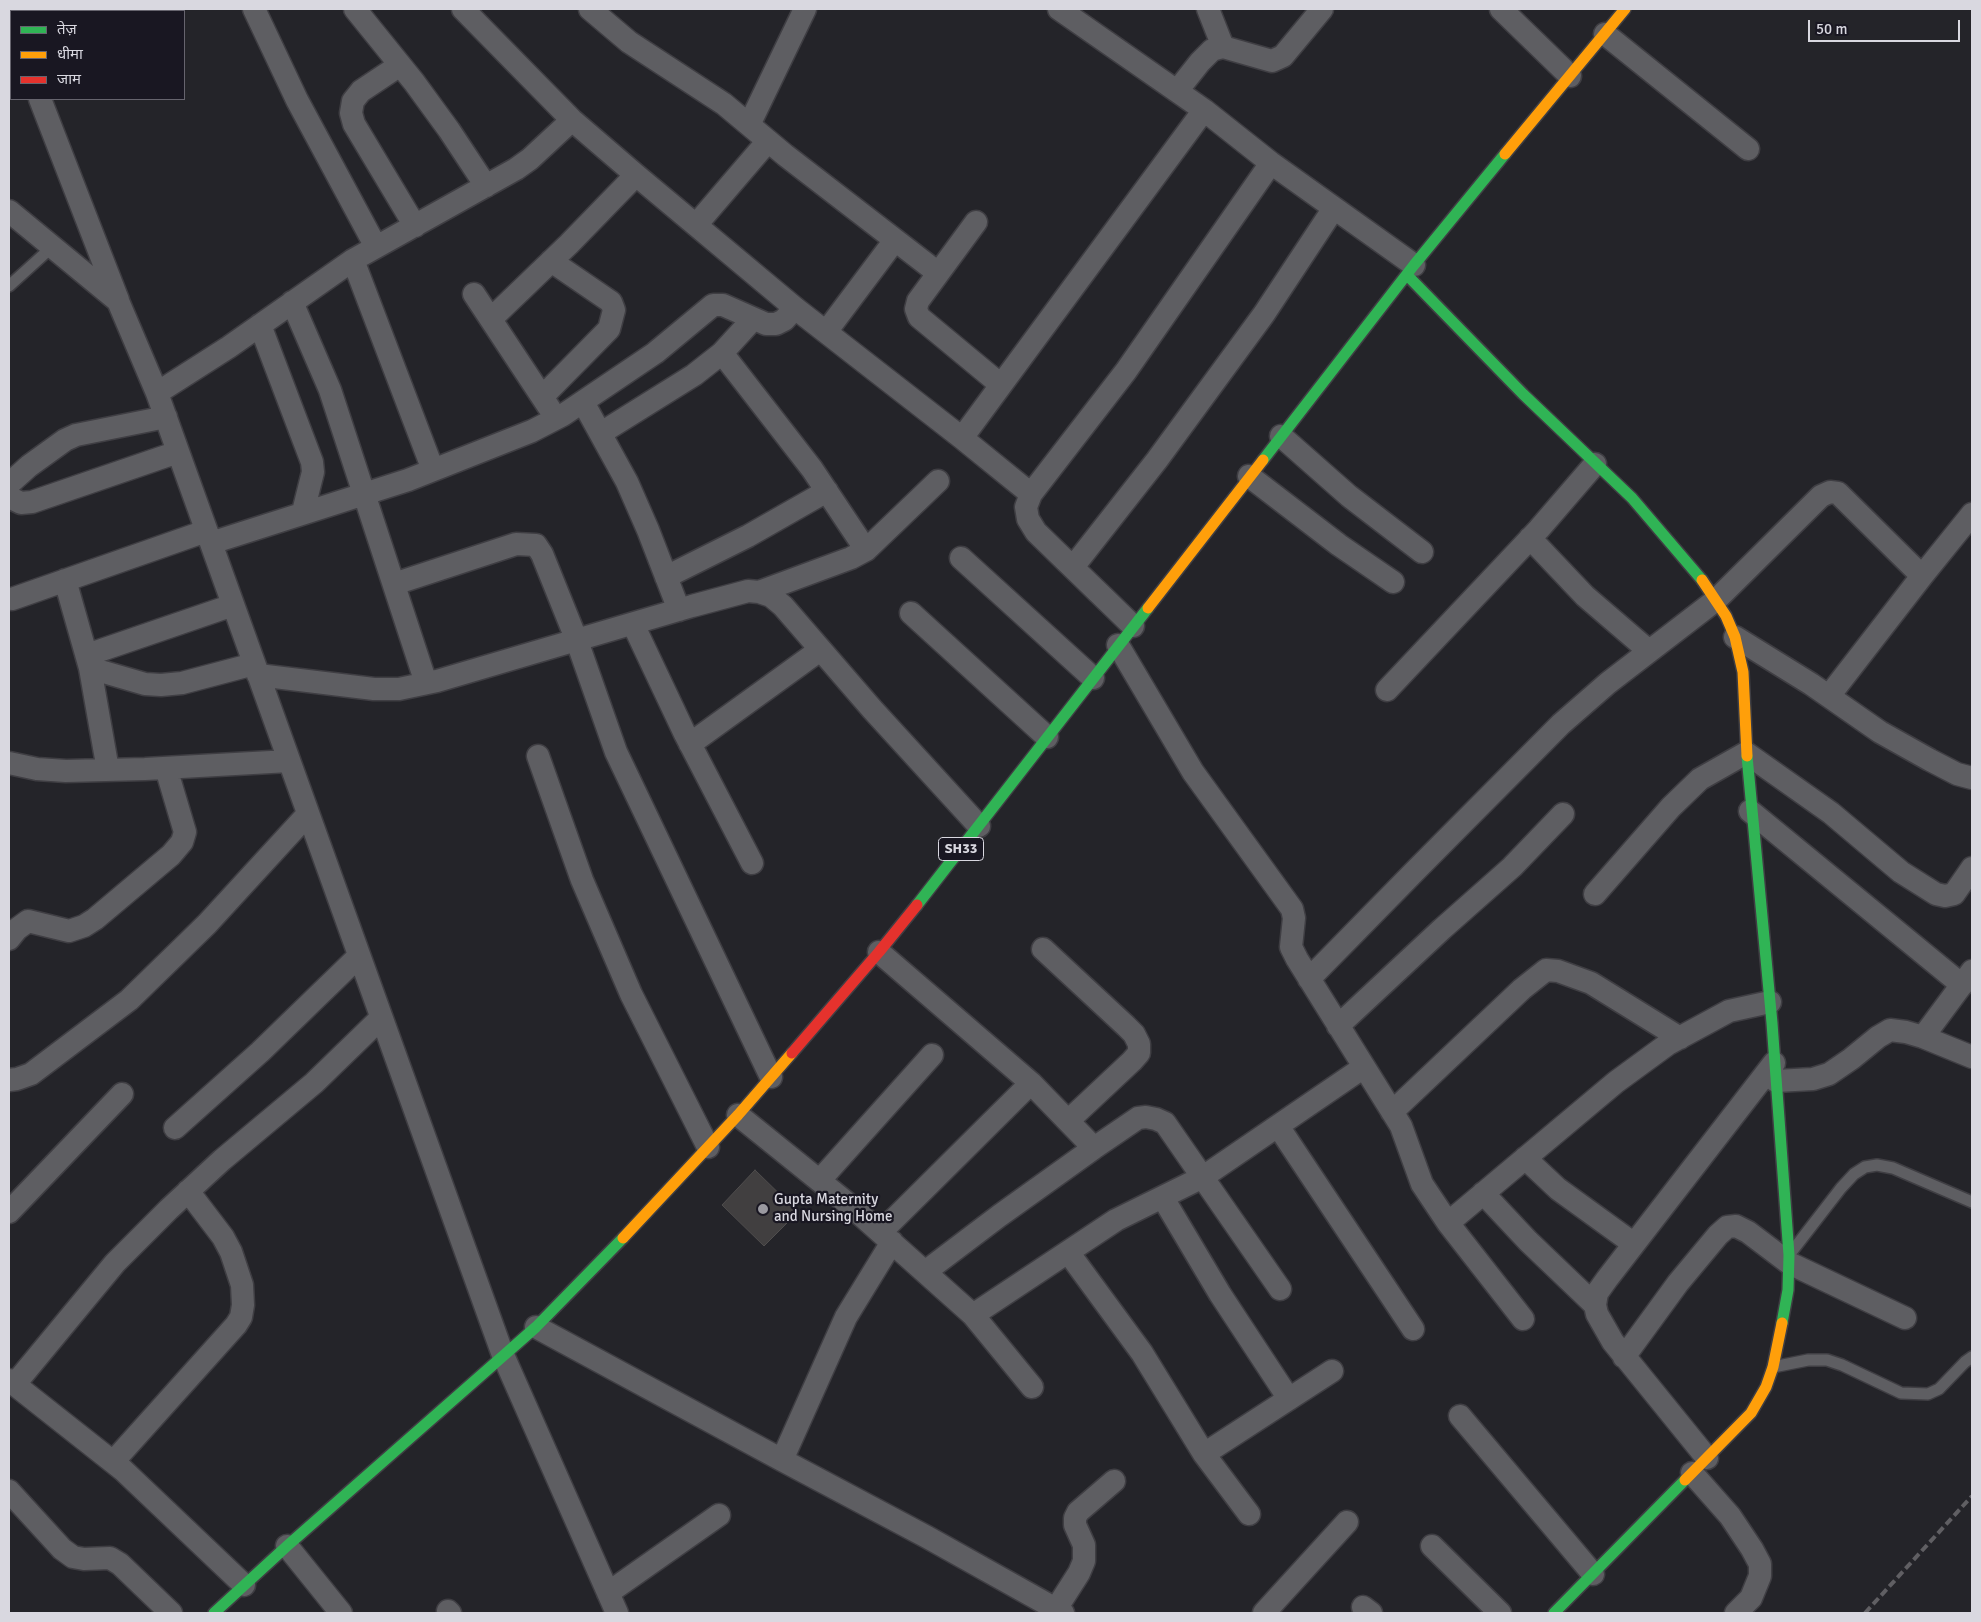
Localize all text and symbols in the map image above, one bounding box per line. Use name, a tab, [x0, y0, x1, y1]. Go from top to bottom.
legend	[10, 10, 185, 100]
scale bar	[1811, 10, 1964, 42]
text: तेज़	[57, 20, 77, 38]
text: 50 m	[1816, 20, 1847, 38]
text: धीमा	[57, 45, 83, 63]
text: जाम	[57, 70, 81, 88]
road number: SH33	[938, 838, 984, 861]
place label: Gupta Maternity and Nursing Home	[774, 1191, 892, 1226]
marker: Gupta Maternity and Nursing Home	[756, 1202, 770, 1216]

